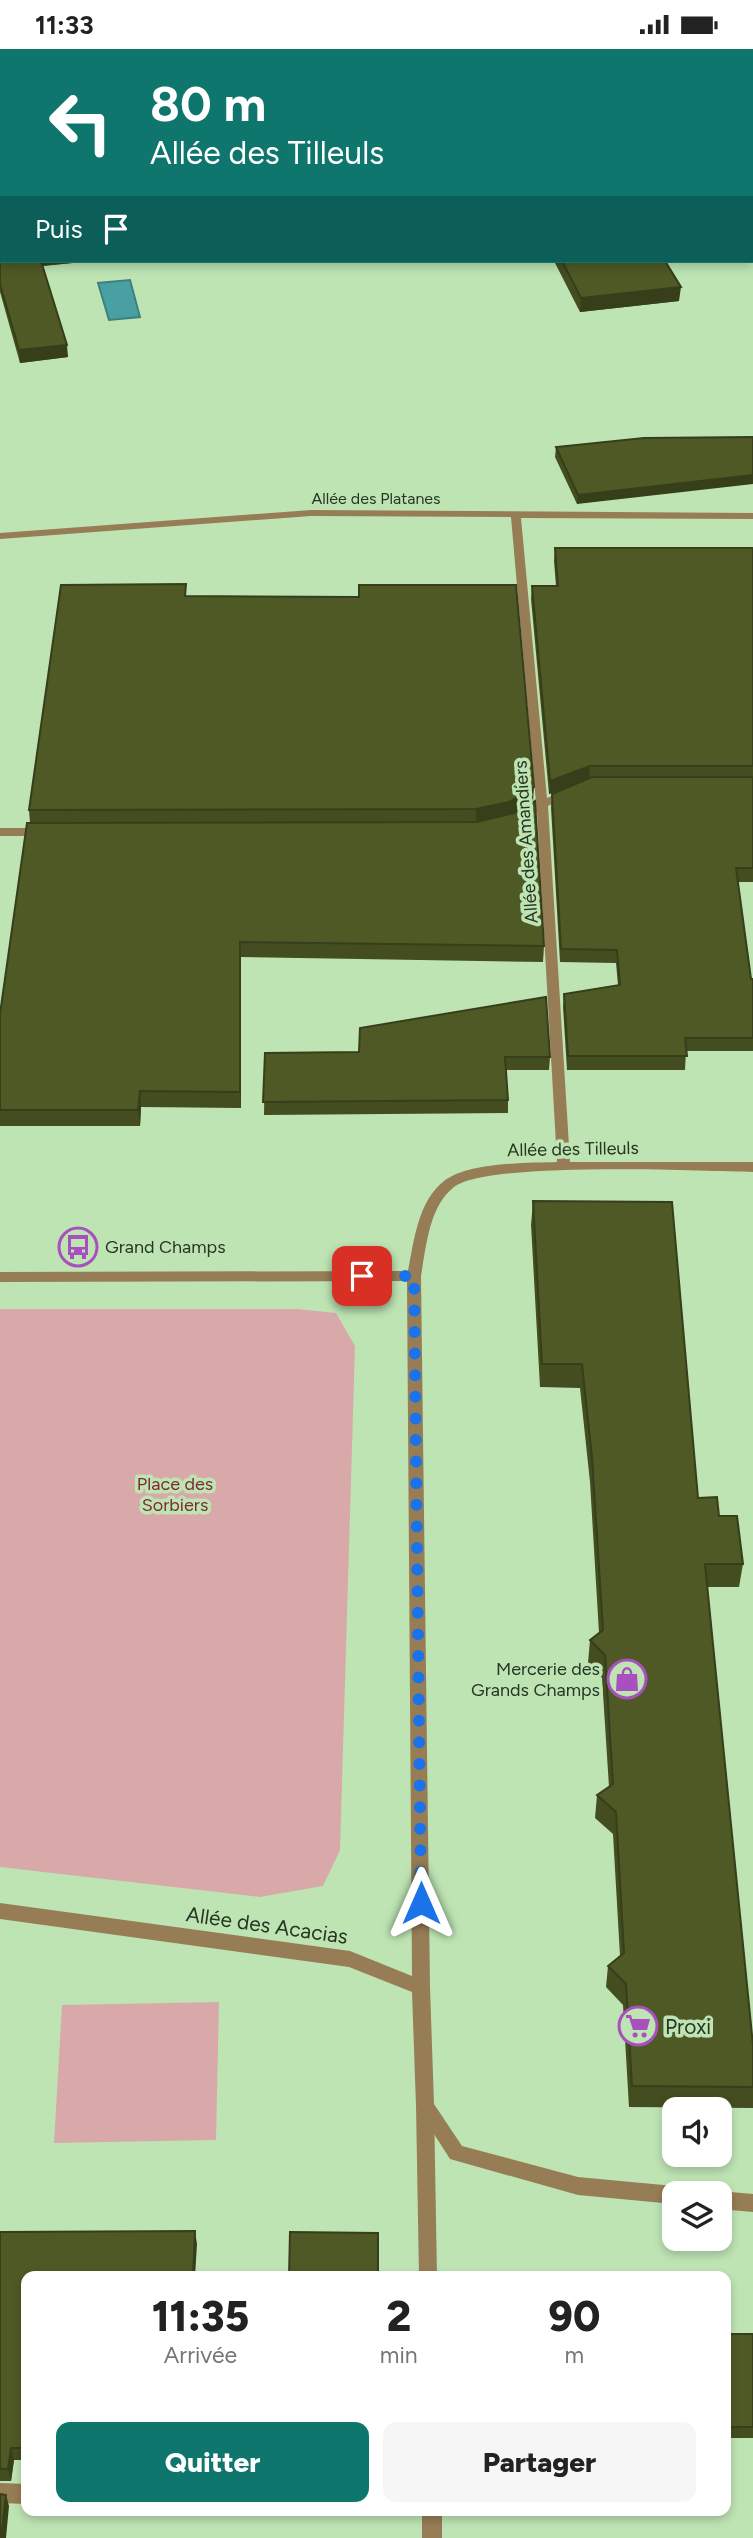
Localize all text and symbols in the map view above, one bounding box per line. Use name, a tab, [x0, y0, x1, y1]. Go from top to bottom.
text: 11:33	[35, 9, 94, 41]
text: 80 m	[150, 74, 266, 133]
icon: left	[35, 77, 126, 168]
text: Allée des Tilleuls	[150, 134, 384, 172]
icon: arrive	[97, 210, 135, 248]
text: Puis	[35, 213, 83, 245]
street label: Allée des Platanes	[311, 489, 441, 508]
street label: Allée des Amandiers	[509, 760, 543, 924]
street label: Allée des Tilleuls	[507, 1137, 639, 1161]
bus stop icon: Grand Champs	[57, 1226, 99, 1268]
place label: Grand Champs	[105, 1236, 226, 1258]
pin	[332, 1246, 392, 1306]
icon: arrive	[343, 1257, 381, 1295]
park label: Place des Sorbiers	[137, 1473, 213, 1516]
place label: Mercerie des Grands Champs	[471, 1658, 600, 1701]
shop icon: Mercerie des Grands Champs	[606, 1658, 648, 1700]
position arrow	[384, 1866, 458, 1940]
street label: Allée des Acacias	[184, 1901, 350, 1949]
supermarket icon: Proxi	[617, 2005, 659, 2047]
place label: Proxi	[665, 2014, 711, 2039]
map controls	[662, 2097, 732, 2251]
button: sound	[662, 2097, 732, 2167]
button: layers	[662, 2181, 732, 2251]
text: 11:35	[152, 2291, 249, 2342]
text: 2	[386, 2291, 411, 2342]
text: 90	[548, 2291, 600, 2342]
text: Arrivée	[164, 2341, 237, 2369]
text: min	[380, 2341, 418, 2369]
text: m	[565, 2341, 584, 2369]
button: Quitter	[56, 2422, 369, 2502]
button: Partager	[383, 2422, 696, 2502]

